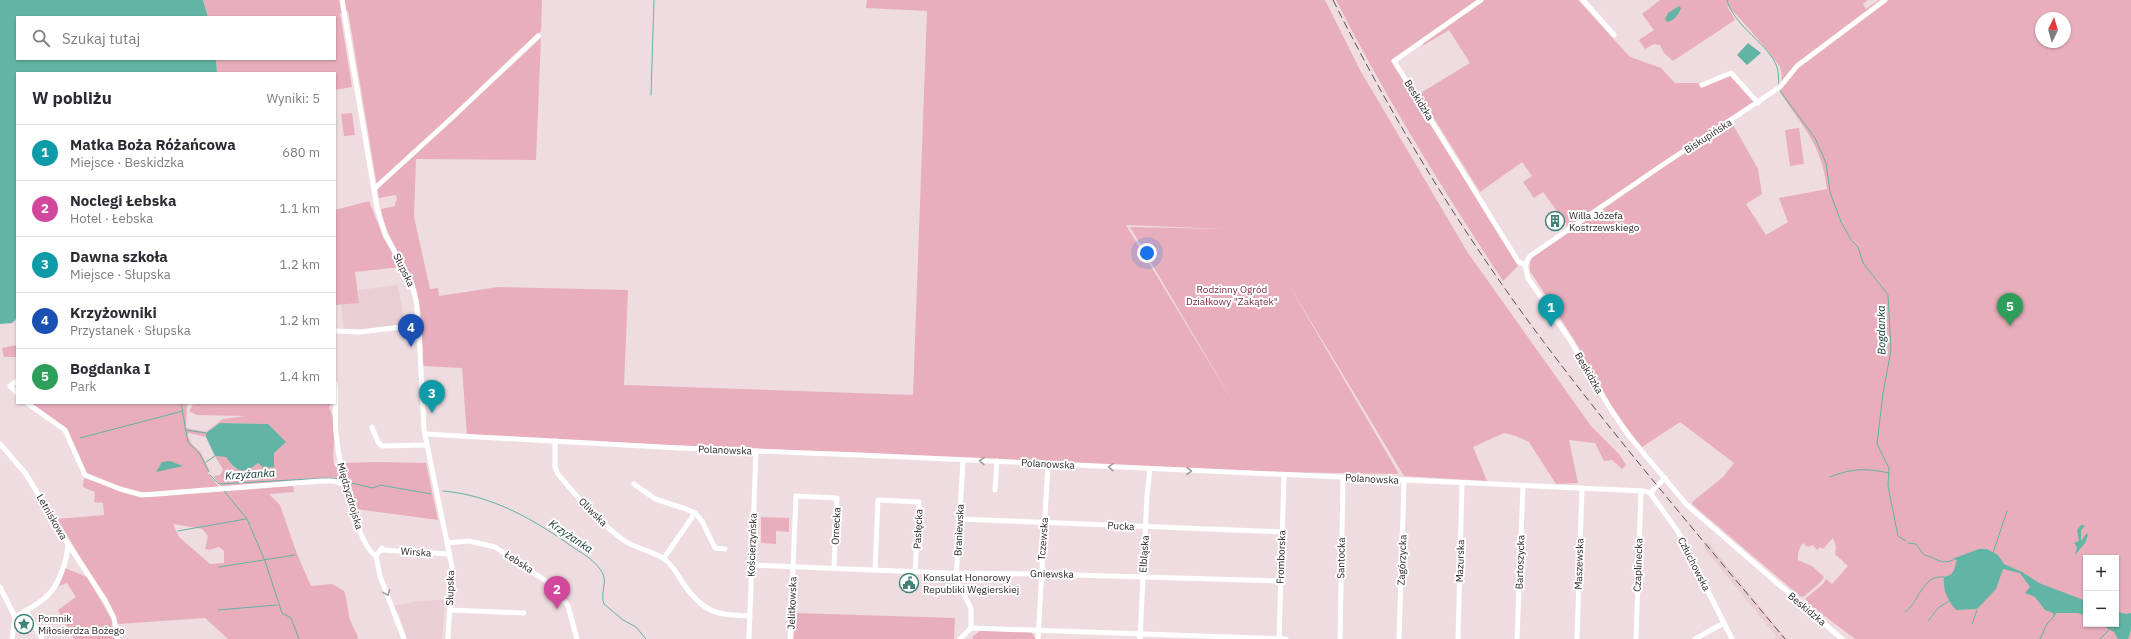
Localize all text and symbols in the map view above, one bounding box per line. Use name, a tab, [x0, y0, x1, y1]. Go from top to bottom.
north arrow	[2035, 12, 2071, 48]
search box	[16, 16, 336, 60]
icon: search	[30, 27, 52, 49]
text: Szukaj tutaj	[62, 29, 140, 48]
street label: Beskidzka	[1401, 77, 1437, 123]
text: W pobliżu	[32, 87, 112, 109]
text: Wyniki: 5	[267, 90, 320, 107]
street label: Biskupińska	[1682, 115, 1735, 156]
text: Matka Boża Różańcowa	[70, 135, 236, 154]
text: 1	[41, 144, 49, 161]
text: 680 m	[282, 144, 320, 161]
text: Miejsce · Beskidzka	[70, 154, 184, 171]
text: Noclegi Łebska	[70, 191, 176, 210]
text: 2	[41, 200, 49, 217]
text: 1.1 km	[280, 200, 320, 217]
place label: Willa Józefa Kostrzewskiego	[1569, 209, 1640, 234]
text: Hotel · Łebska	[70, 210, 153, 227]
building icon: Willa Józefa Kostrzewskiego	[1544, 210, 1566, 232]
your location	[1137, 243, 1157, 263]
text: Dawna szkoła	[70, 247, 168, 266]
street label: Słupska	[390, 251, 418, 289]
text: 3	[41, 256, 49, 273]
text: 1.2 km	[280, 256, 320, 273]
text: Miejsce · Słupska	[70, 266, 171, 283]
park label: Rodzinny Ogród Działkowy "Zakątek"	[1186, 283, 1278, 308]
pin: 5	[1997, 293, 2023, 326]
pin: 1	[1538, 294, 1564, 327]
text: Krzyżowniki	[70, 303, 157, 322]
water label: Bogdanka	[1874, 305, 1888, 355]
text: 4	[41, 312, 49, 329]
text: 1.2 km	[280, 312, 320, 329]
pin: 4	[398, 314, 424, 347]
text: Przystanek · Słupska	[70, 322, 191, 339]
street label: Beskidzka	[1572, 350, 1606, 397]
text: Bogdanka I	[70, 359, 150, 378]
text: 5	[41, 368, 49, 385]
text: 1.4 km	[280, 368, 320, 385]
text: Park	[70, 378, 96, 395]
pin: 3	[419, 380, 445, 413]
street label: Polanowska	[698, 443, 753, 457]
one-way arrow	[979, 456, 985, 465]
street label: Polanowska	[1021, 456, 1076, 472]
street label: Międzyzdrojska	[334, 461, 366, 532]
one-way arrow	[1108, 463, 1114, 471]
water label: Krzyżanka	[224, 465, 276, 483]
one-way arrow	[1186, 466, 1192, 475]
street label: Polanowska	[1345, 471, 1400, 487]
street label: Letniskowa	[34, 492, 71, 543]
street label: Oliwska	[576, 495, 611, 530]
street label: Braniewska	[951, 503, 967, 556]
street label: Ornecka	[829, 506, 844, 545]
street label: Pasłęcka	[910, 508, 926, 549]
street label: Kościerzyńska	[744, 512, 760, 577]
water label: Krzyżanka	[546, 516, 596, 556]
street label: Tczewska	[1035, 516, 1051, 561]
street label: Pucka	[1107, 519, 1136, 533]
street label: Fromborska	[1274, 529, 1288, 584]
street label: Elbląska	[1136, 534, 1152, 573]
street label: Zagórzycka	[1395, 534, 1409, 586]
street label: Bartoszycka	[1513, 534, 1527, 590]
street label: Człuchowska	[1675, 535, 1713, 594]
street label: Santocka	[1334, 536, 1348, 579]
street label: Maszewska	[1572, 537, 1586, 590]
street label: Czaplinecka	[1631, 537, 1645, 592]
street label: Mazurska	[1453, 539, 1467, 583]
street label: Wirska	[400, 544, 432, 560]
street label: Łebska	[501, 547, 536, 576]
map controls	[2083, 555, 2119, 627]
button: +	[2083, 555, 2119, 591]
street label: Gniewska	[1030, 567, 1075, 581]
street label: Słupska	[443, 569, 457, 606]
place label: Konsulat Honorowy Republiki Węgierskiej	[923, 571, 1019, 596]
public building icon: Konsulat Honorowy Republiki Węgierskiej	[898, 572, 920, 594]
pin: 2	[544, 576, 570, 609]
street label: Jelitkowska	[785, 576, 799, 630]
street label: Beskidzka	[1785, 589, 1829, 629]
one-way arrow	[382, 590, 390, 597]
button: −	[2083, 591, 2119, 627]
place label: Pomnik Miłosierdza Bożego	[38, 612, 125, 637]
place icon: Pomnik Miłosierdza Bożego	[13, 613, 35, 635]

